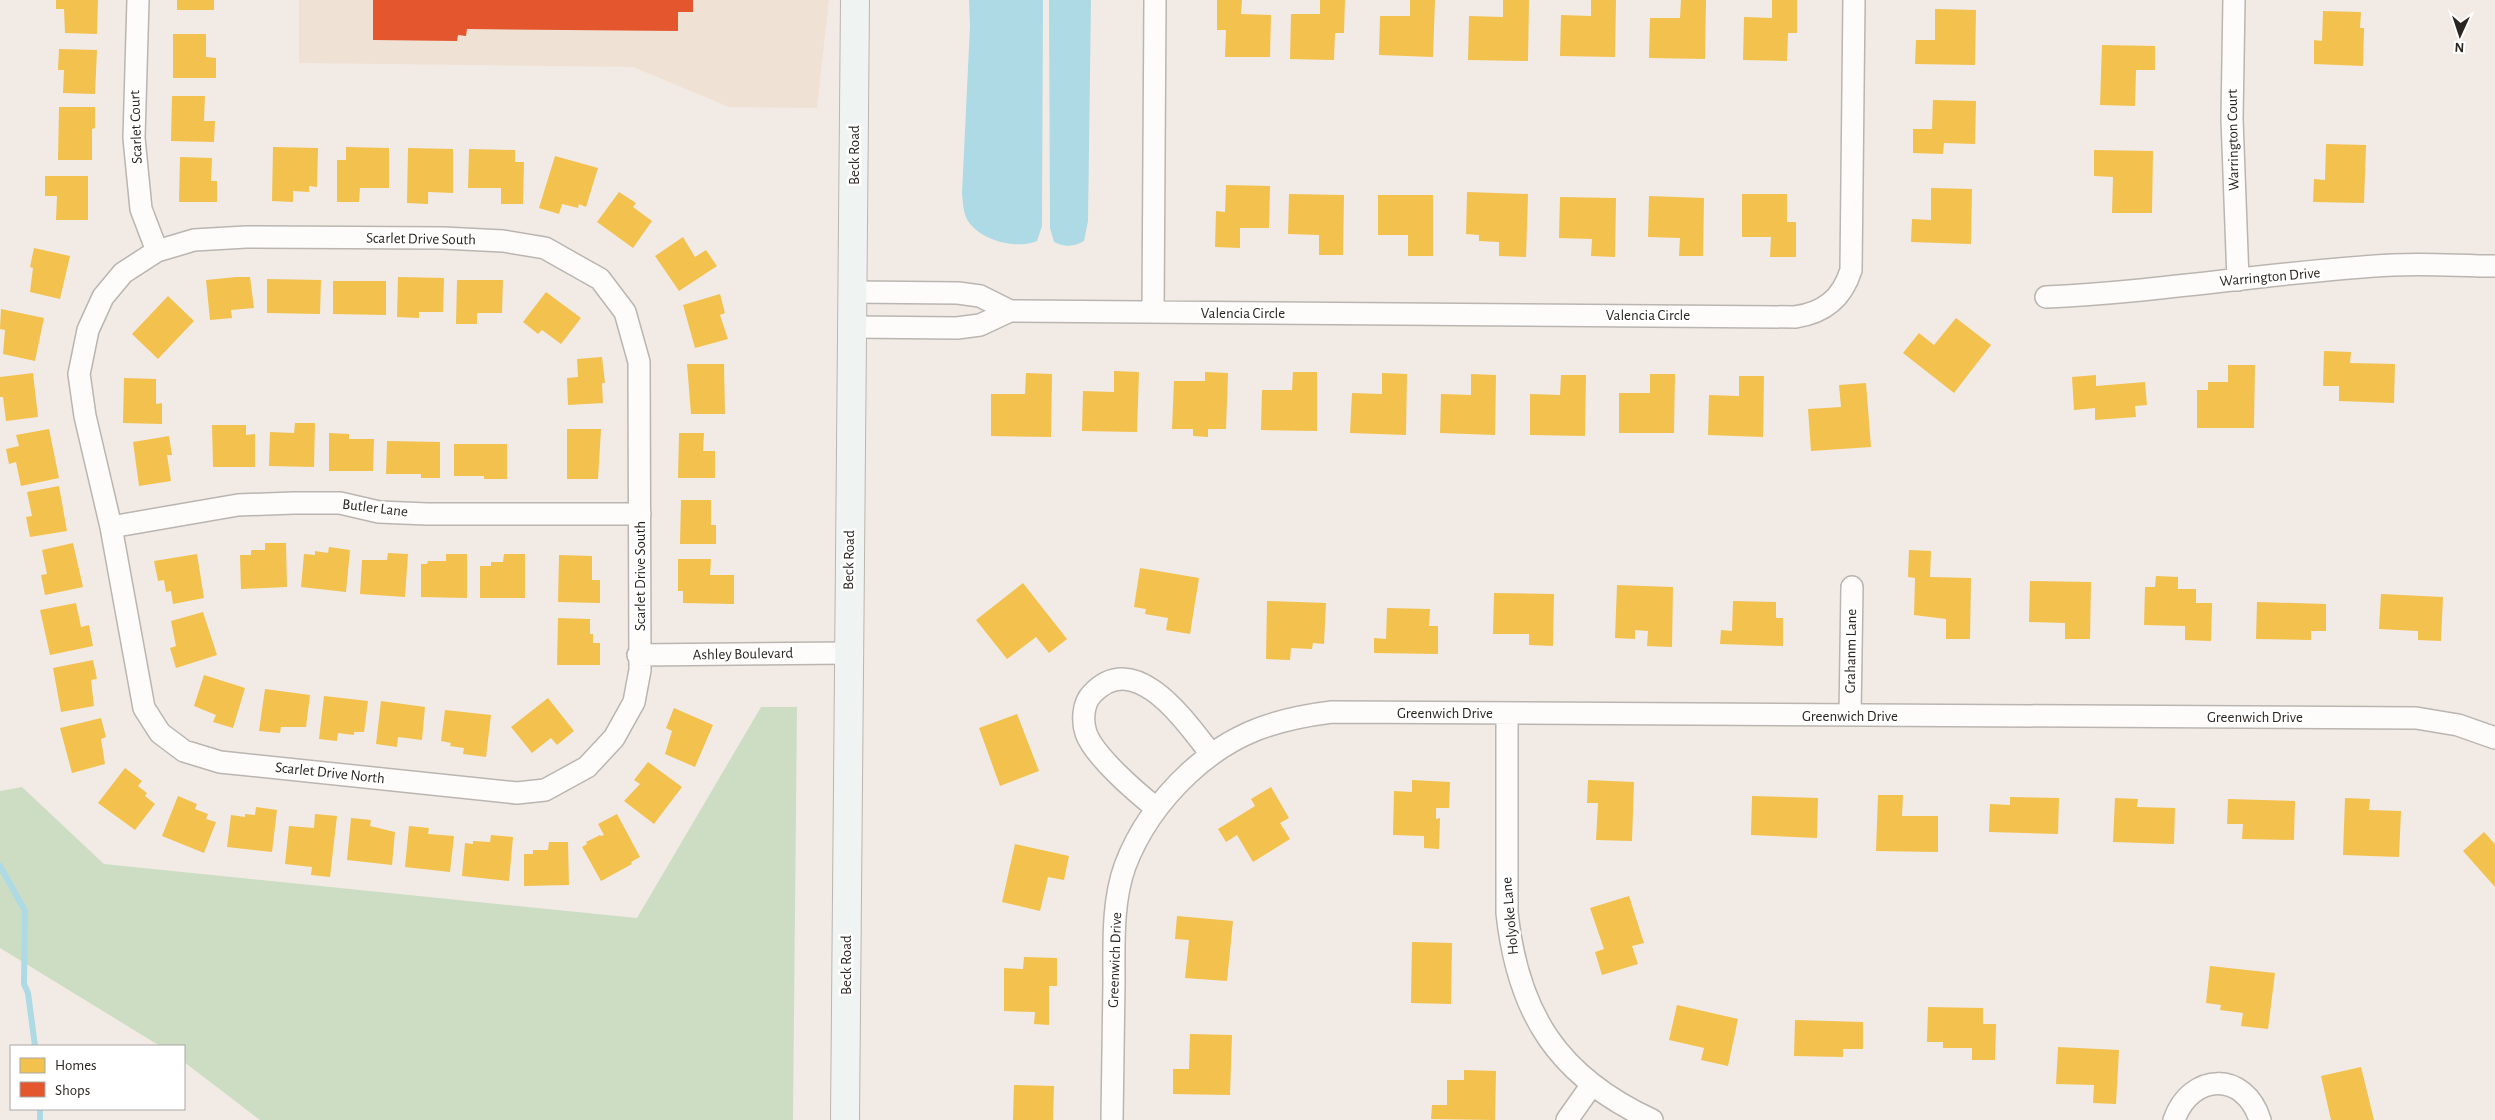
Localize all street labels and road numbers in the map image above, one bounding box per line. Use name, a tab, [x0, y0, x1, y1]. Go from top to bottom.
street label: Warrington Court	[2225, 89, 2241, 191]
street label: Scarlet Court	[127, 90, 145, 164]
street label: Beck Road	[847, 125, 862, 185]
street label: Scarlet Drive South	[366, 231, 476, 247]
street label: Warrington Drive	[2219, 265, 2321, 289]
street label: Valencia Circle	[1201, 306, 1285, 321]
street label: Valencia Circle	[1606, 308, 1690, 323]
street label: Butler Lane	[341, 497, 409, 519]
street label: Scarlet Drive South	[633, 521, 648, 631]
street label: Beck Road	[841, 530, 857, 590]
street label: Grahanm Lane	[1843, 608, 1859, 693]
street label: Ashley Boulevard	[693, 646, 794, 662]
street label: Greenwich Drive	[1397, 706, 1493, 721]
street label: Greenwich Drive	[1802, 709, 1898, 724]
street label: Greenwich Drive	[2207, 710, 2303, 725]
street label: Scarlet Drive North	[274, 760, 386, 786]
street label: Holyoke Lane	[1499, 876, 1521, 956]
street label: Greenwich Drive	[1106, 912, 1124, 1008]
street label: Beck Road	[839, 935, 854, 995]

